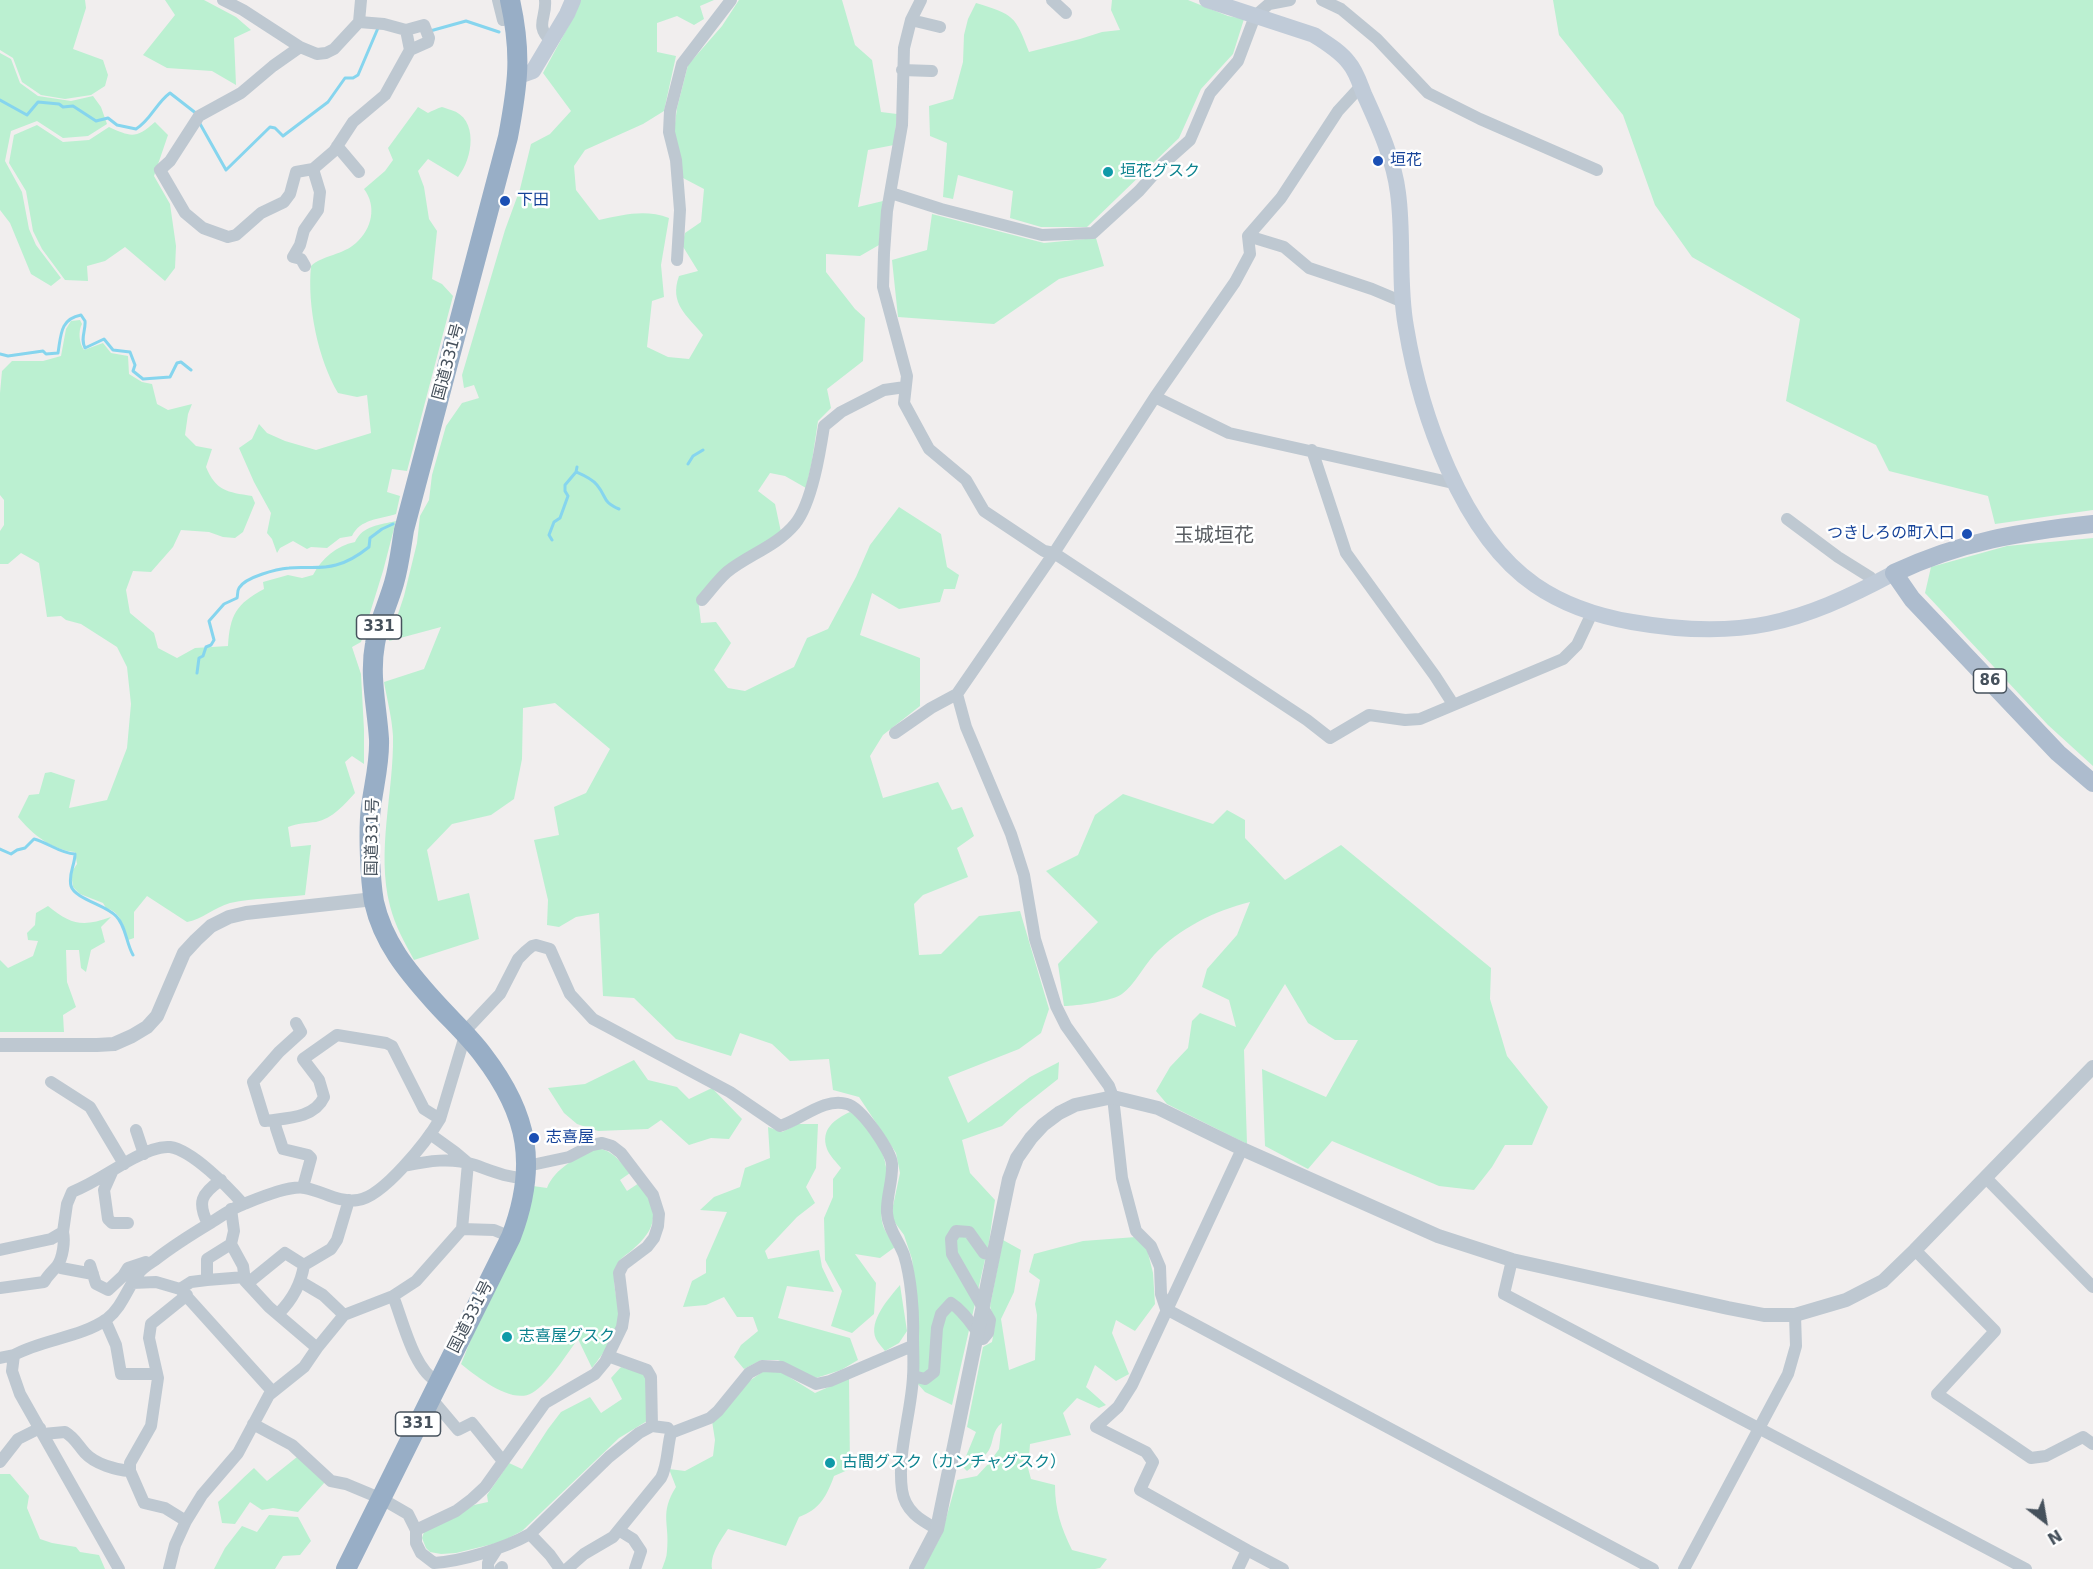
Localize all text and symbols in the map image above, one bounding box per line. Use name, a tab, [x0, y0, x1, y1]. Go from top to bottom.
place label: 垣花	[1390, 151, 1422, 171]
marker: 垣花	[1371, 154, 1385, 168]
place label: 垣花グスク	[1120, 162, 1200, 182]
marker: 垣花グスク	[1101, 165, 1115, 179]
place label: 下田	[517, 191, 549, 211]
marker: 下田	[498, 194, 512, 208]
street label: 国道331号	[430, 322, 468, 402]
place label: つきしろの町入口	[1827, 524, 1955, 544]
district label: 玉城垣花	[1174, 525, 1254, 549]
marker: つきしろの町入口	[1960, 527, 1974, 541]
road number: 331	[356, 615, 401, 639]
road number: 86	[1974, 669, 2006, 693]
street label: 国道331号	[363, 798, 383, 876]
place label: 志喜屋	[546, 1128, 594, 1148]
marker: 志喜屋	[527, 1131, 541, 1145]
street label: 国道331号	[445, 1278, 497, 1356]
place label: 志喜屋グスク	[519, 1327, 615, 1347]
marker: 志喜屋グスク	[500, 1330, 514, 1344]
road number: 331	[396, 1412, 440, 1436]
place label: 古間グスク（カンチャグスク）	[842, 1453, 1066, 1473]
marker: 古間グスク（カンチャグスク）	[823, 1456, 837, 1470]
north arrow	[2015, 1491, 2075, 1551]
text: N	[2044, 1525, 2065, 1548]

